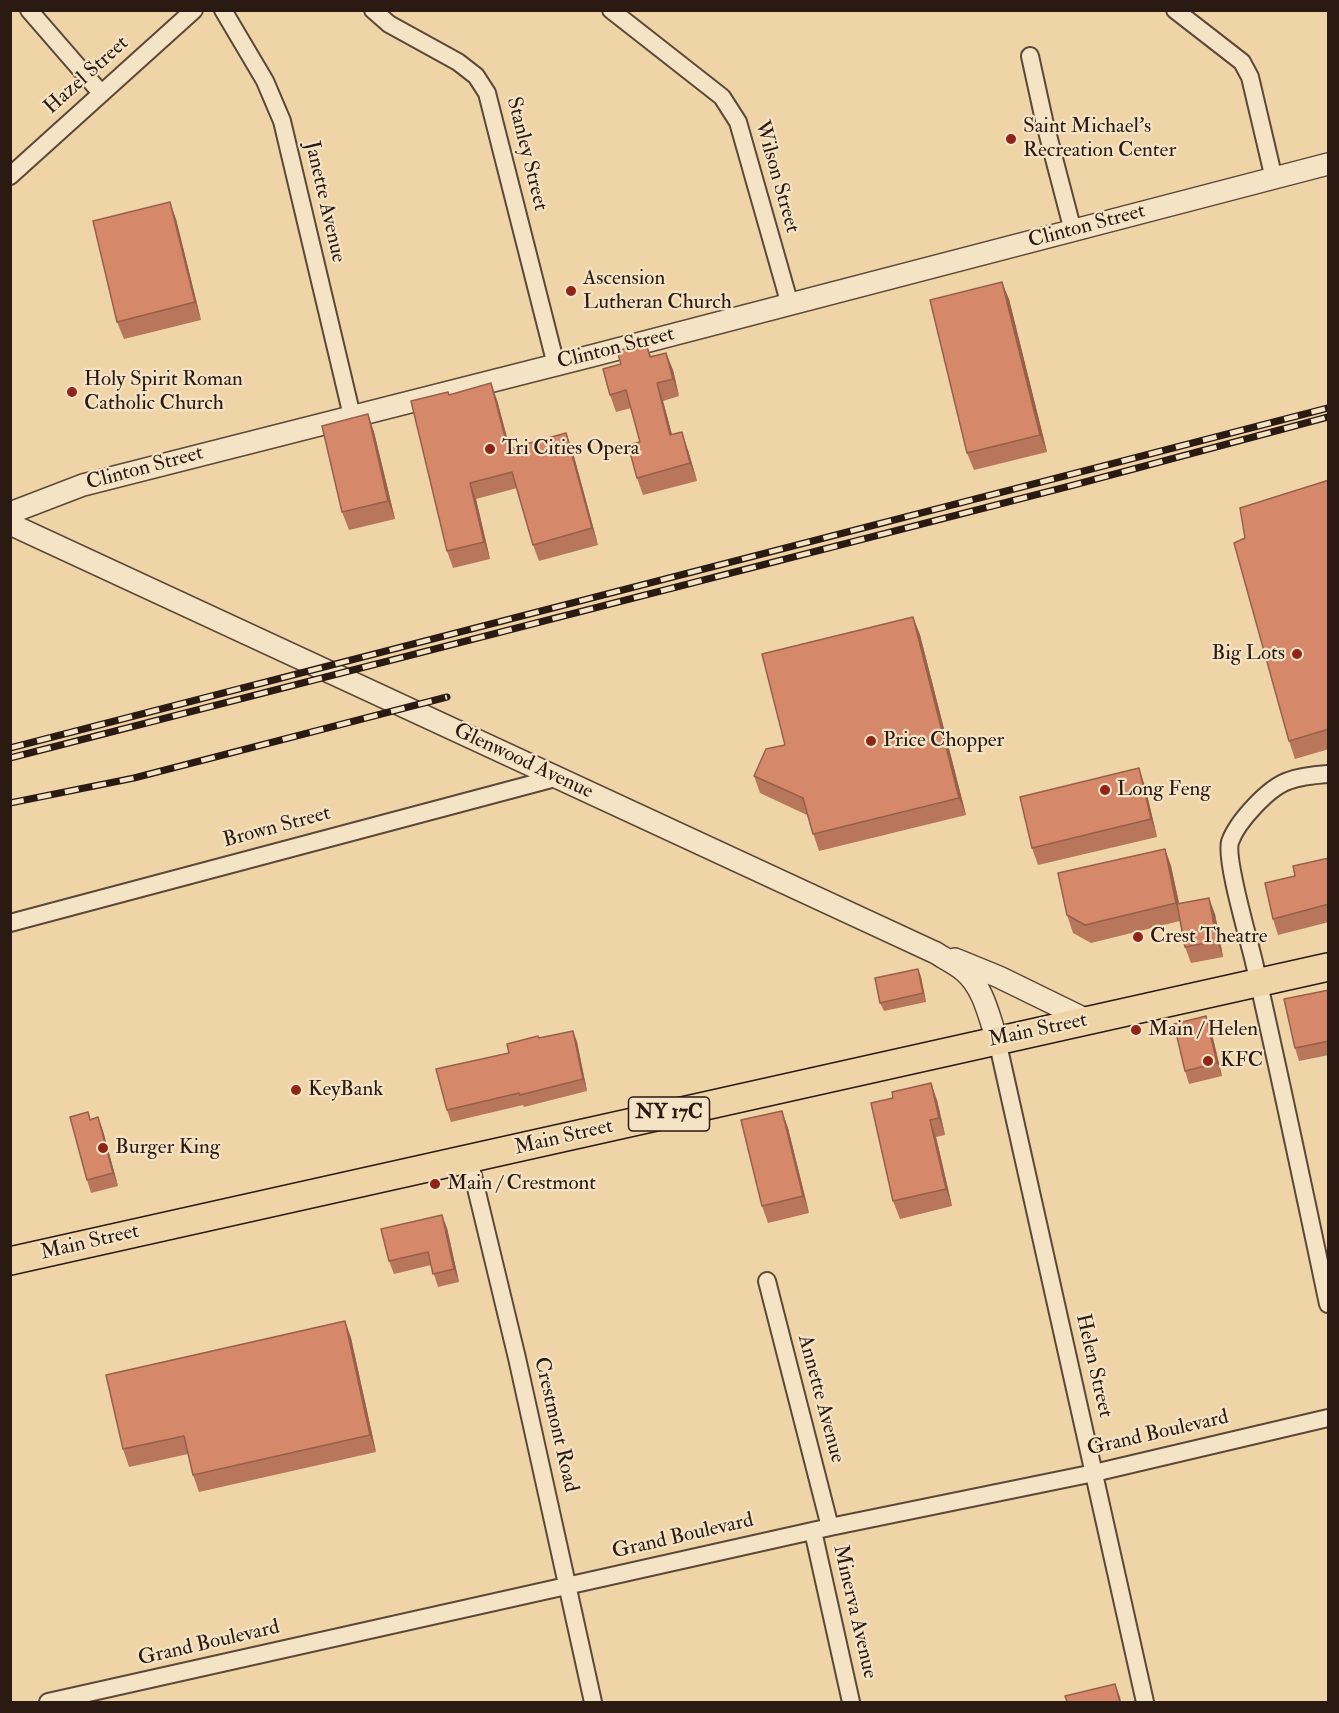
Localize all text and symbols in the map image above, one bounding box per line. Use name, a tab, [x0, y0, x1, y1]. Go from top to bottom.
street label: Hazel Street	[39, 31, 135, 121]
street label: Stanley Street	[500, 95, 552, 213]
place label: Saint Michael's Recreation Center	[1023, 114, 1176, 164]
street label: Wilson Street	[748, 118, 804, 236]
marker: Saint Michael's Recreation Center	[1004, 132, 1018, 146]
street label: Janette Avenue	[298, 139, 350, 265]
street label: Clinton Street	[1026, 199, 1148, 255]
place label: Ascension Lutheran Church	[583, 266, 732, 316]
marker: Ascension Lutheran Church	[564, 284, 578, 298]
street label: Clinton Street	[555, 322, 677, 376]
place label: Holy Spirit Roman Catholic Church	[84, 367, 243, 417]
marker: Holy Spirit Roman Catholic Church	[65, 385, 79, 399]
place label: Tri Cities Opera	[502, 436, 639, 462]
street label: Clinton Street	[84, 441, 206, 497]
marker: Tri Cities Opera	[483, 442, 497, 456]
place label: Big Lots	[1212, 641, 1285, 667]
marker: Big Lots	[1290, 647, 1304, 661]
street label: Glenwood Avenue	[449, 719, 597, 805]
place label: Price Chopper	[883, 728, 1004, 754]
marker: Price Chopper	[864, 734, 878, 748]
place label: Long Feng	[1117, 777, 1211, 803]
marker: Long Feng	[1098, 783, 1112, 797]
street label: Brown Street	[221, 802, 333, 854]
place label: Crest Theatre	[1150, 924, 1268, 950]
marker: Crest Theatre	[1131, 930, 1145, 944]
street label: Main Street	[986, 1008, 1090, 1054]
place label: Main / Helen	[1148, 1017, 1258, 1043]
marker: Main / Helen	[1129, 1023, 1143, 1037]
place label: KFC	[1220, 1048, 1263, 1074]
marker: KFC	[1201, 1054, 1215, 1068]
place label: KeyBank	[308, 1077, 383, 1103]
marker: KeyBank	[289, 1083, 303, 1097]
road number: NY 17C	[628, 1097, 710, 1131]
street label: Main Street	[512, 1114, 616, 1162]
place label: Burger King	[115, 1135, 220, 1161]
marker: Burger King	[96, 1141, 110, 1155]
place label: Main / Crestmont	[447, 1171, 596, 1197]
marker: Main / Crestmont	[428, 1177, 442, 1191]
street label: Main Street	[38, 1219, 142, 1267]
street label: Helen Street	[1069, 1312, 1117, 1420]
street label: Annette Avenue	[791, 1332, 849, 1466]
street label: Crestmont Road	[527, 1355, 583, 1495]
street label: Grand Boulevard	[1085, 1406, 1231, 1462]
street label: Grand Boulevard	[610, 1509, 756, 1565]
street label: Minerva Avenue	[826, 1543, 882, 1681]
street label: Grand Boulevard	[136, 1616, 282, 1672]

